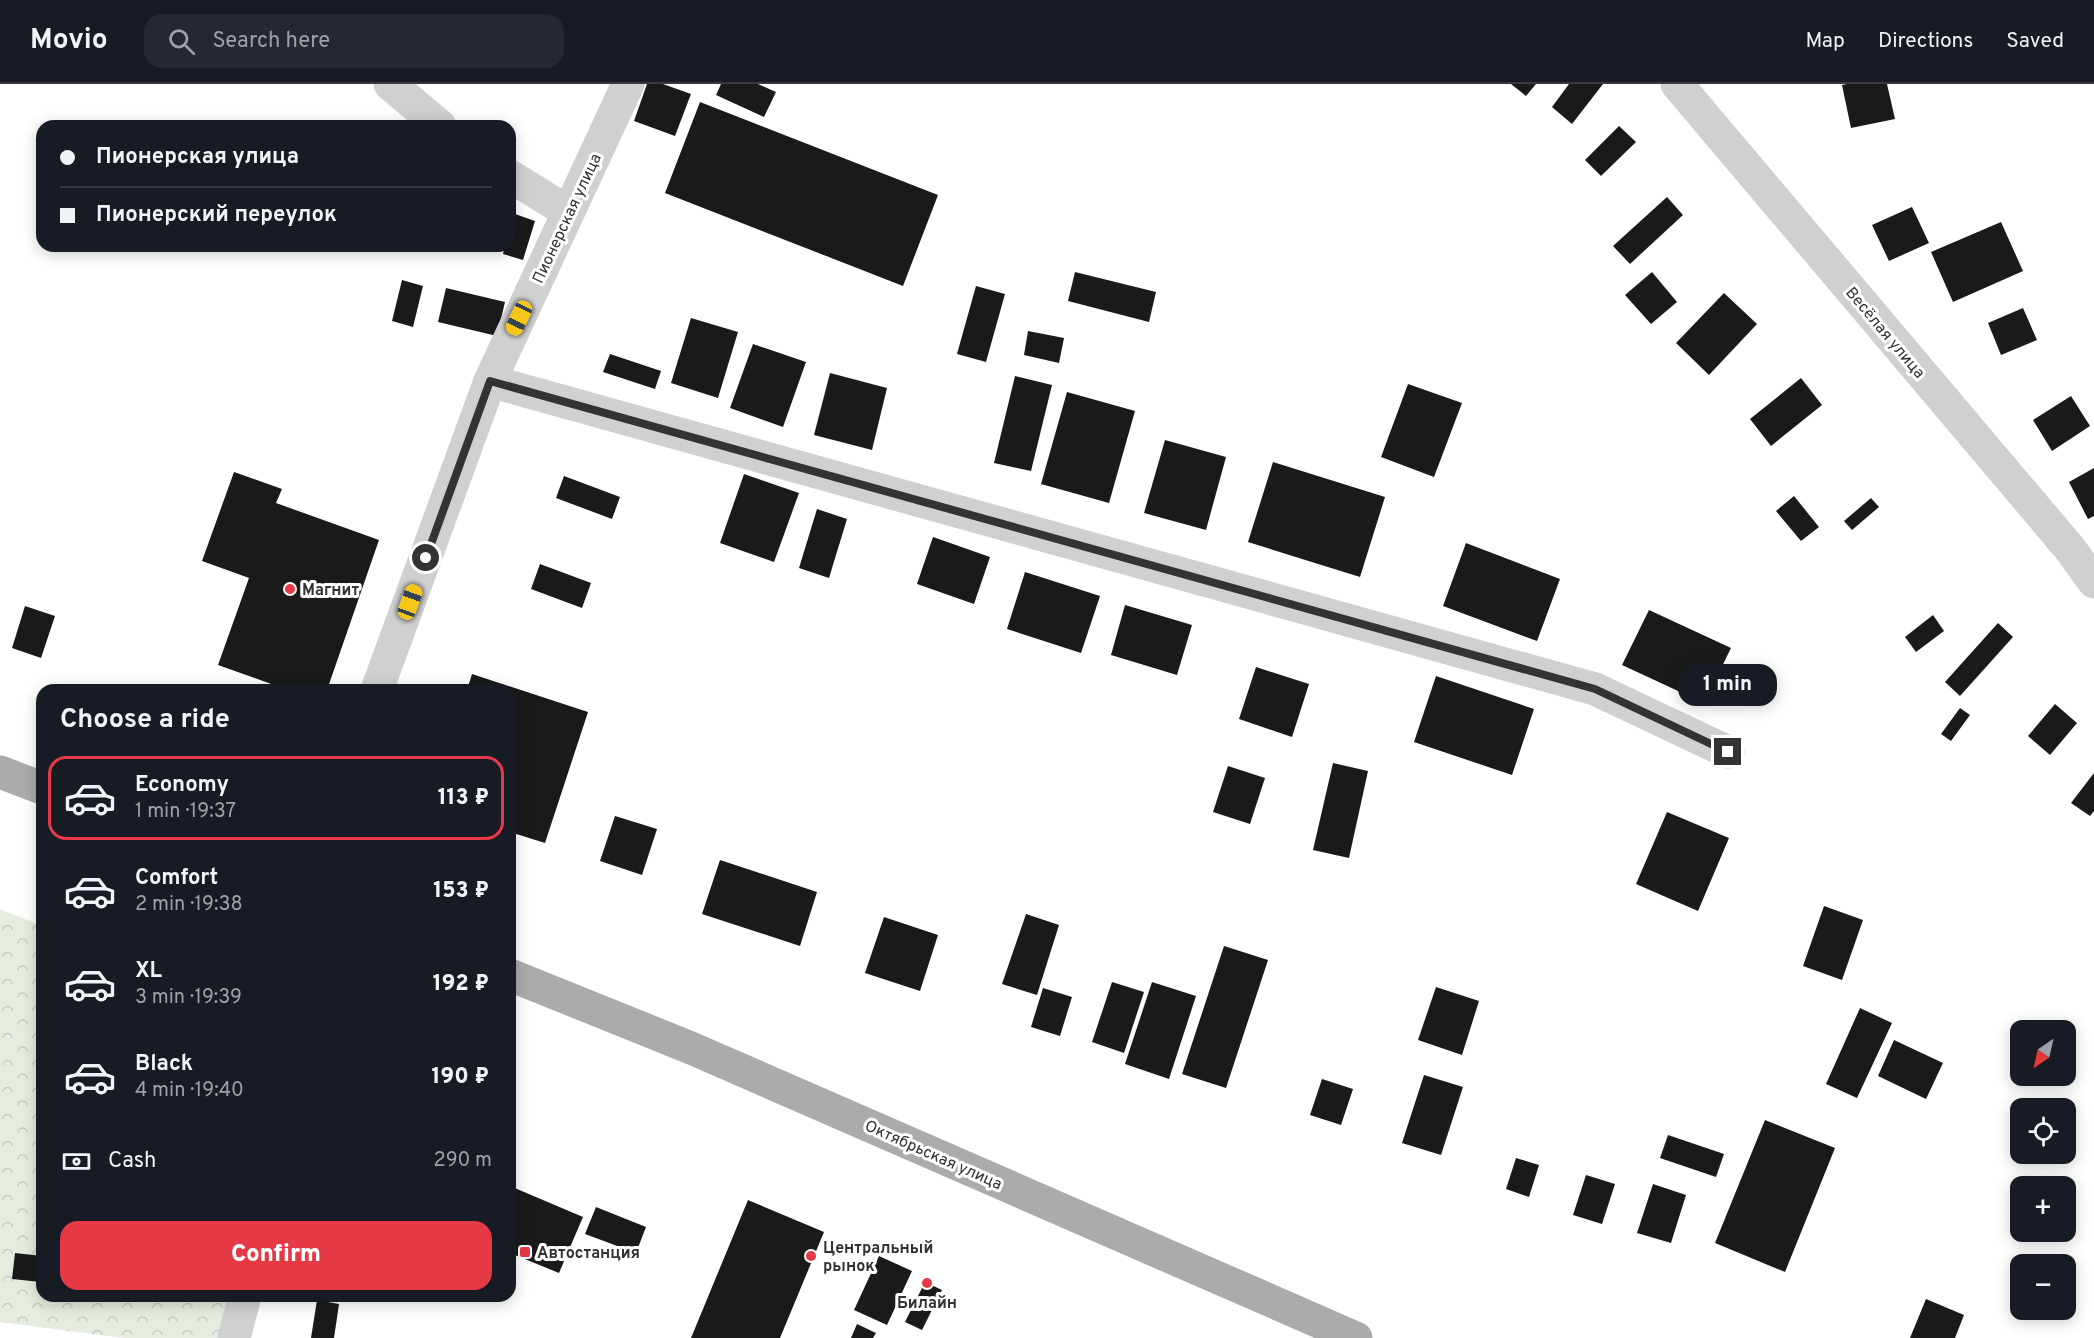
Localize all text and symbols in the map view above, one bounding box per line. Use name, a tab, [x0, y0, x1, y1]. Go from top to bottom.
search box	[144, 14, 564, 68]
text: Movio	[30, 23, 108, 59]
icon: search	[165, 25, 198, 58]
text: Search here	[213, 28, 330, 55]
text: Map	[1805, 28, 1845, 55]
text: Directions	[1878, 28, 1973, 55]
text: Saved	[2006, 28, 2064, 55]
text: Пионерская улица	[96, 144, 299, 171]
street label: Пионерская улица	[529, 151, 607, 287]
text: Пионерский переулок	[96, 202, 337, 229]
street label: Весёлая улица	[1840, 283, 1929, 383]
car	[503, 298, 535, 338]
route start	[412, 544, 439, 571]
place label: Магнит	[302, 581, 359, 601]
marker: Магнит	[283, 582, 297, 596]
car	[395, 582, 425, 622]
callout: 1 min	[1678, 665, 1778, 707]
text: 1 min	[1703, 672, 1752, 698]
text: Choose a ride	[60, 703, 230, 737]
route end	[1714, 738, 1741, 765]
icon: car	[63, 771, 117, 825]
text: Economy	[135, 772, 229, 799]
text: 113 ₽	[438, 785, 489, 812]
text: 1 min · 19:37	[135, 799, 236, 825]
icon: car	[63, 864, 117, 918]
text: Comfort	[135, 865, 218, 892]
text: 153 ₽	[433, 878, 489, 905]
text: 2 min · 19:38	[135, 892, 243, 918]
icon: car	[63, 957, 117, 1011]
text: XL	[135, 958, 162, 985]
text: 192 ₽	[433, 971, 489, 998]
text: 3 min · 19:39	[135, 985, 242, 1011]
north arrow	[2010, 1020, 2076, 1086]
map controls	[2010, 1020, 2076, 1320]
icon: car	[63, 1050, 117, 1104]
text: Black	[135, 1051, 193, 1078]
text: 190 ₽	[431, 1064, 489, 1091]
text: 4 min · 19:40	[135, 1078, 244, 1104]
button: locate	[2010, 1098, 2076, 1164]
street label: Октябрьская улица	[861, 1117, 1005, 1195]
icon: cash	[60, 1145, 93, 1178]
text: Cash	[108, 1148, 157, 1175]
text: 290 m	[434, 1148, 492, 1174]
button: +	[2010, 1176, 2076, 1242]
button: Confirm	[60, 1221, 492, 1290]
place label: Центральный рынок	[823, 1239, 933, 1277]
place label: Автостанция	[537, 1244, 640, 1264]
marker: Автостанция	[518, 1245, 532, 1259]
marker: Центральный рынок	[804, 1249, 818, 1263]
button: −	[2010, 1254, 2076, 1320]
marker: Билайн	[920, 1276, 934, 1290]
place label: Билайн	[897, 1294, 957, 1314]

